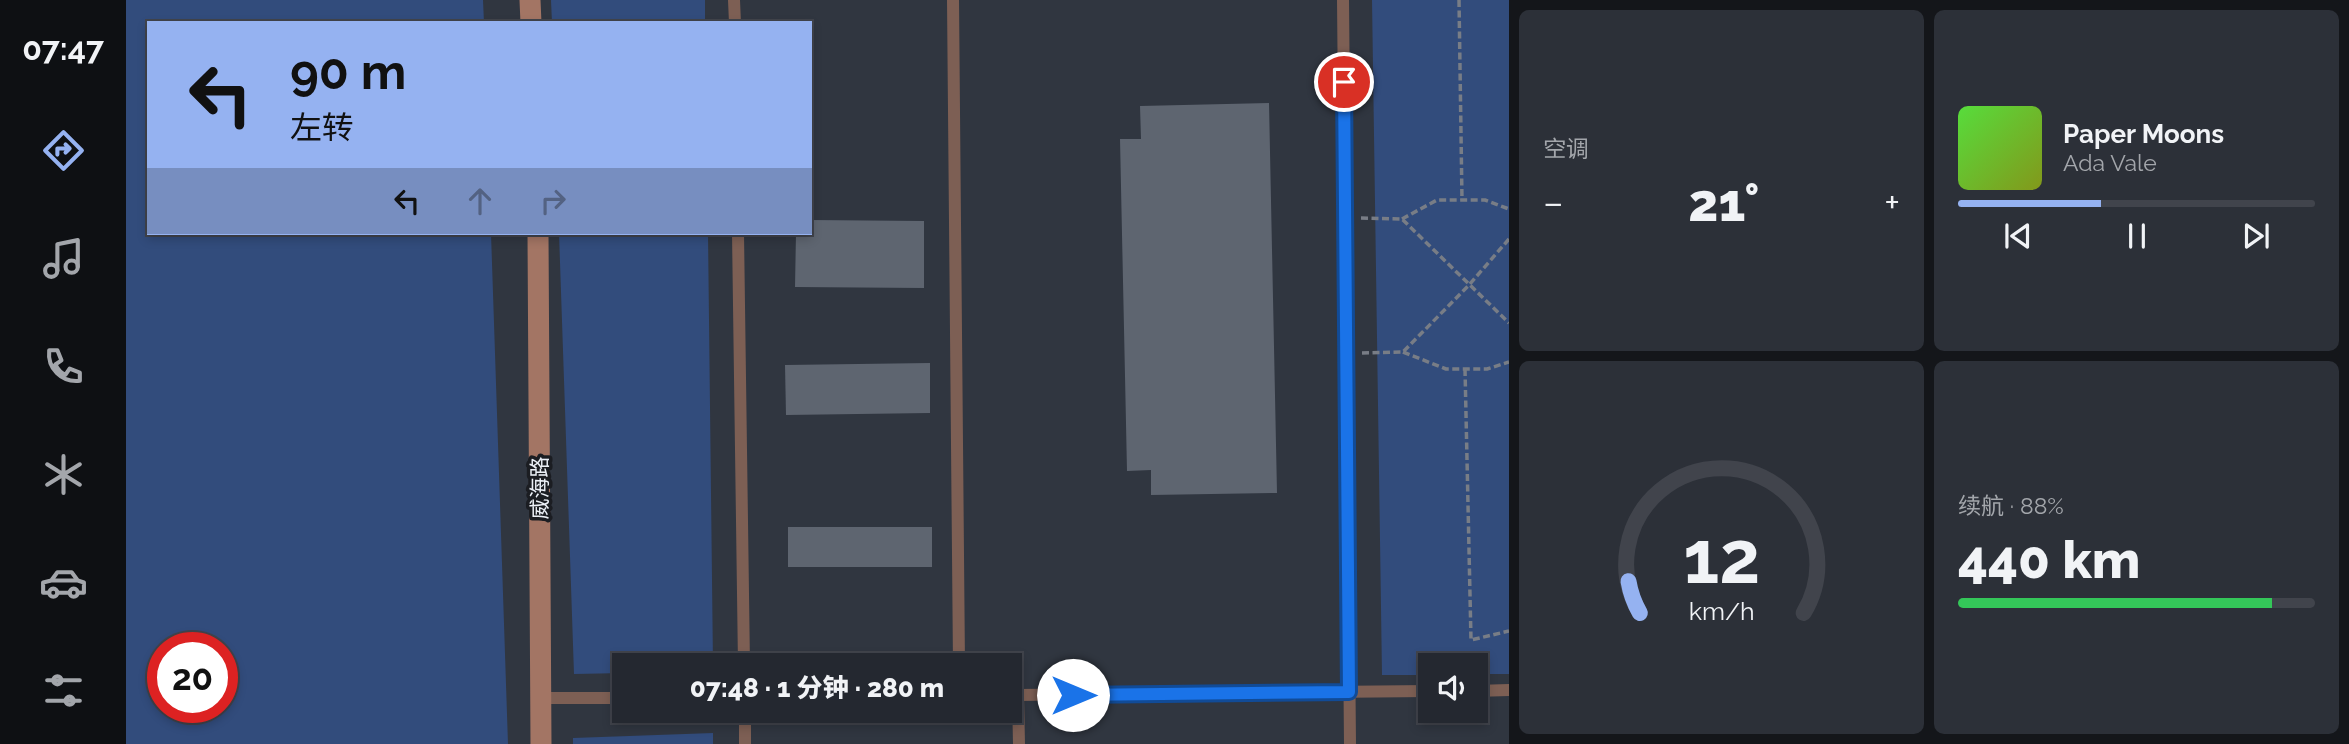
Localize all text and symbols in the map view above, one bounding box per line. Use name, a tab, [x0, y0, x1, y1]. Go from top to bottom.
text: 07:47	[22, 30, 104, 67]
text: 90 m	[290, 43, 406, 100]
icon: left	[175, 49, 266, 140]
pin	[1314, 52, 1374, 112]
icon: arrive	[1325, 63, 1363, 101]
text: 左转	[290, 109, 354, 146]
text: Paper Moons	[2063, 119, 2224, 149]
icon: directions	[39, 126, 88, 175]
text: 空调	[1543, 135, 1589, 162]
text: Ada Vale	[2063, 149, 2157, 176]
text: 21°	[1688, 172, 1759, 233]
text: −	[1543, 180, 1563, 225]
text: +	[1884, 180, 1900, 225]
icon: left	[388, 182, 426, 220]
icon: ahead	[461, 182, 499, 220]
icon: right	[534, 182, 572, 220]
icon: previous	[1999, 217, 2037, 255]
icon: pause	[2118, 217, 2156, 255]
icon: next	[2237, 217, 2275, 255]
icon: music	[39, 234, 88, 283]
icon: phone	[39, 342, 88, 391]
icon: climate	[39, 450, 88, 499]
street label: 威海路	[527, 457, 552, 520]
text: 续航 · 88%	[1958, 492, 2064, 519]
text: 12	[1683, 516, 1760, 601]
text: 440 km	[1958, 529, 2140, 590]
icon: car	[39, 558, 88, 607]
text: km/h	[1689, 596, 1754, 626]
speed limit sign: 20	[147, 632, 238, 723]
map controls	[1418, 653, 1488, 723]
button: sound	[1418, 653, 1488, 723]
position arrow	[1036, 658, 1110, 732]
icon: filters	[39, 666, 88, 715]
text: 07:48 · 1 分钟 · 280 m	[690, 673, 944, 703]

